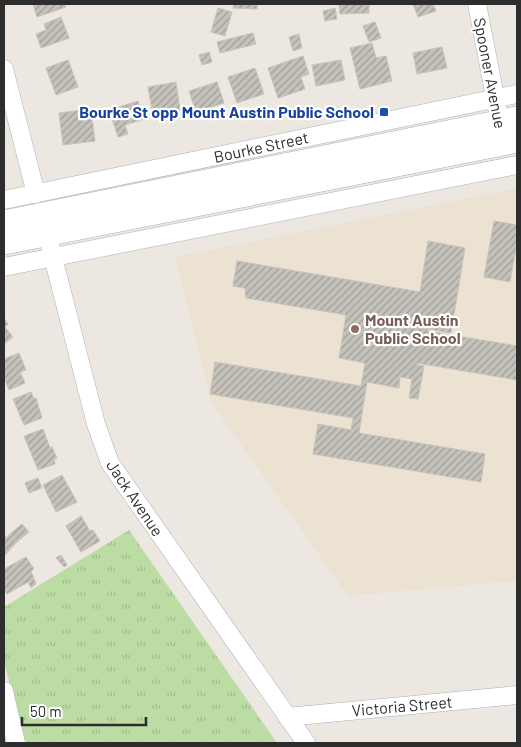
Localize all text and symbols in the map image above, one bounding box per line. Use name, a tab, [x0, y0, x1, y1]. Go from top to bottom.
street label: Spooner Avenue	[470, 16, 511, 130]
place label: Bourke St opp Mount Austin Public School	[79, 102, 374, 121]
marker: Bourke St opp Mount Austin Public School	[378, 106, 390, 118]
street label: Bourke Street	[212, 127, 310, 166]
place label: Mount Austin Public School	[365, 310, 461, 347]
marker: Mount Austin Public School	[349, 323, 361, 335]
street label: Jack Avenue	[103, 456, 168, 539]
street label: Victoria Street	[351, 692, 453, 719]
scale bar	[22, 694, 146, 726]
text: 50 m	[30, 702, 62, 720]

